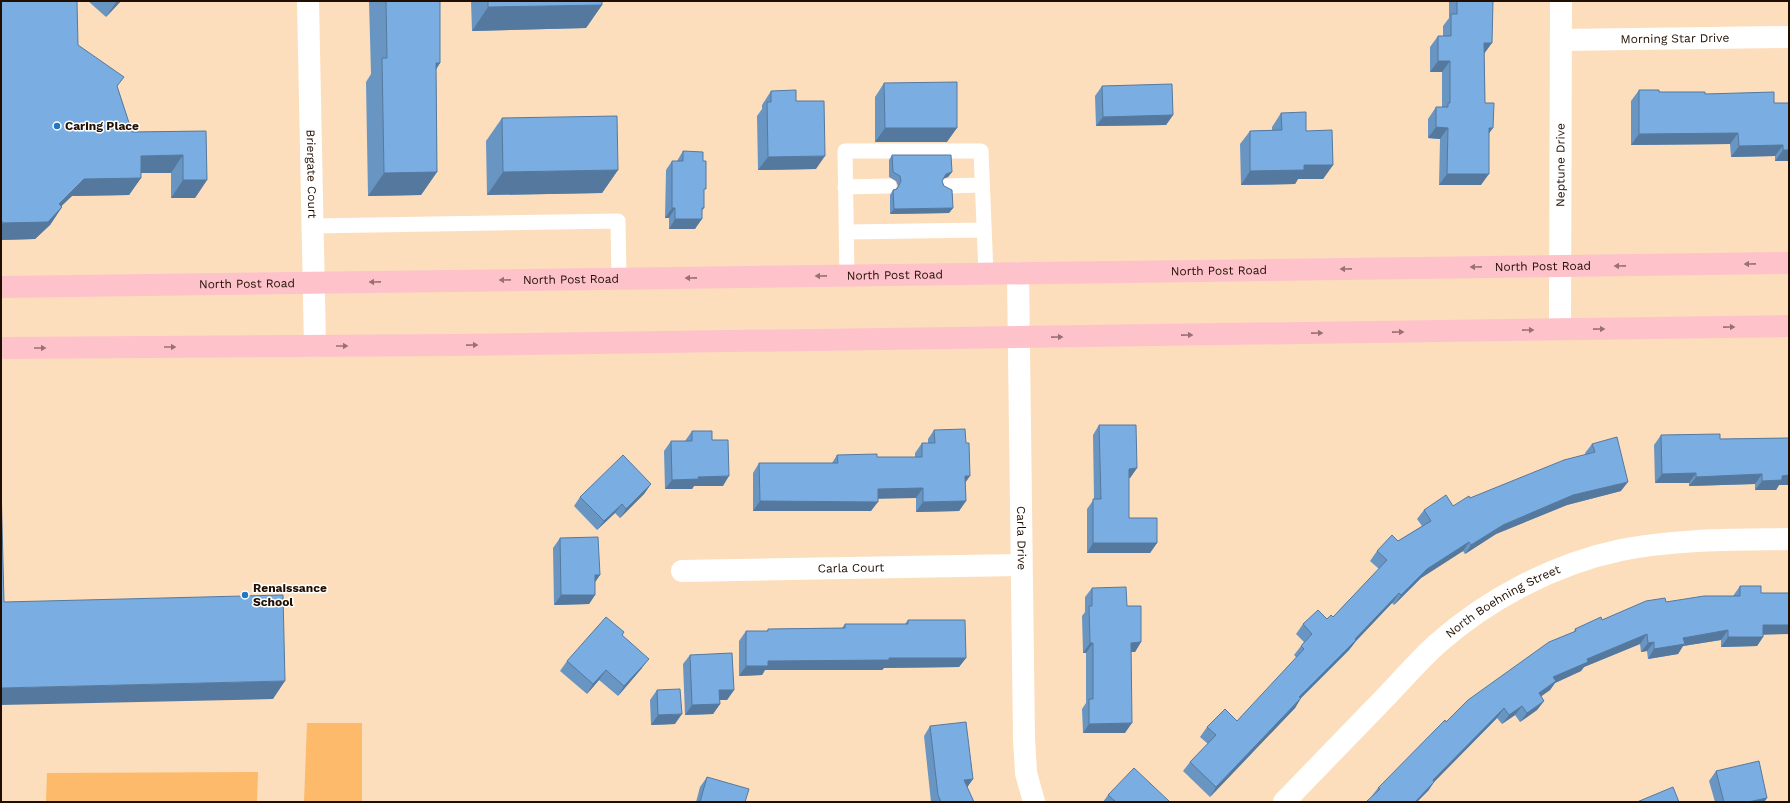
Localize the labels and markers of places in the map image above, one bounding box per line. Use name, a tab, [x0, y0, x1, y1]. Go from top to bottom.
place label: Caring Place	[65, 119, 139, 133]
marker: Caring Place	[52, 121, 62, 131]
place label: Renaissance School	[253, 581, 327, 609]
marker: Renaissance School	[240, 590, 250, 600]

